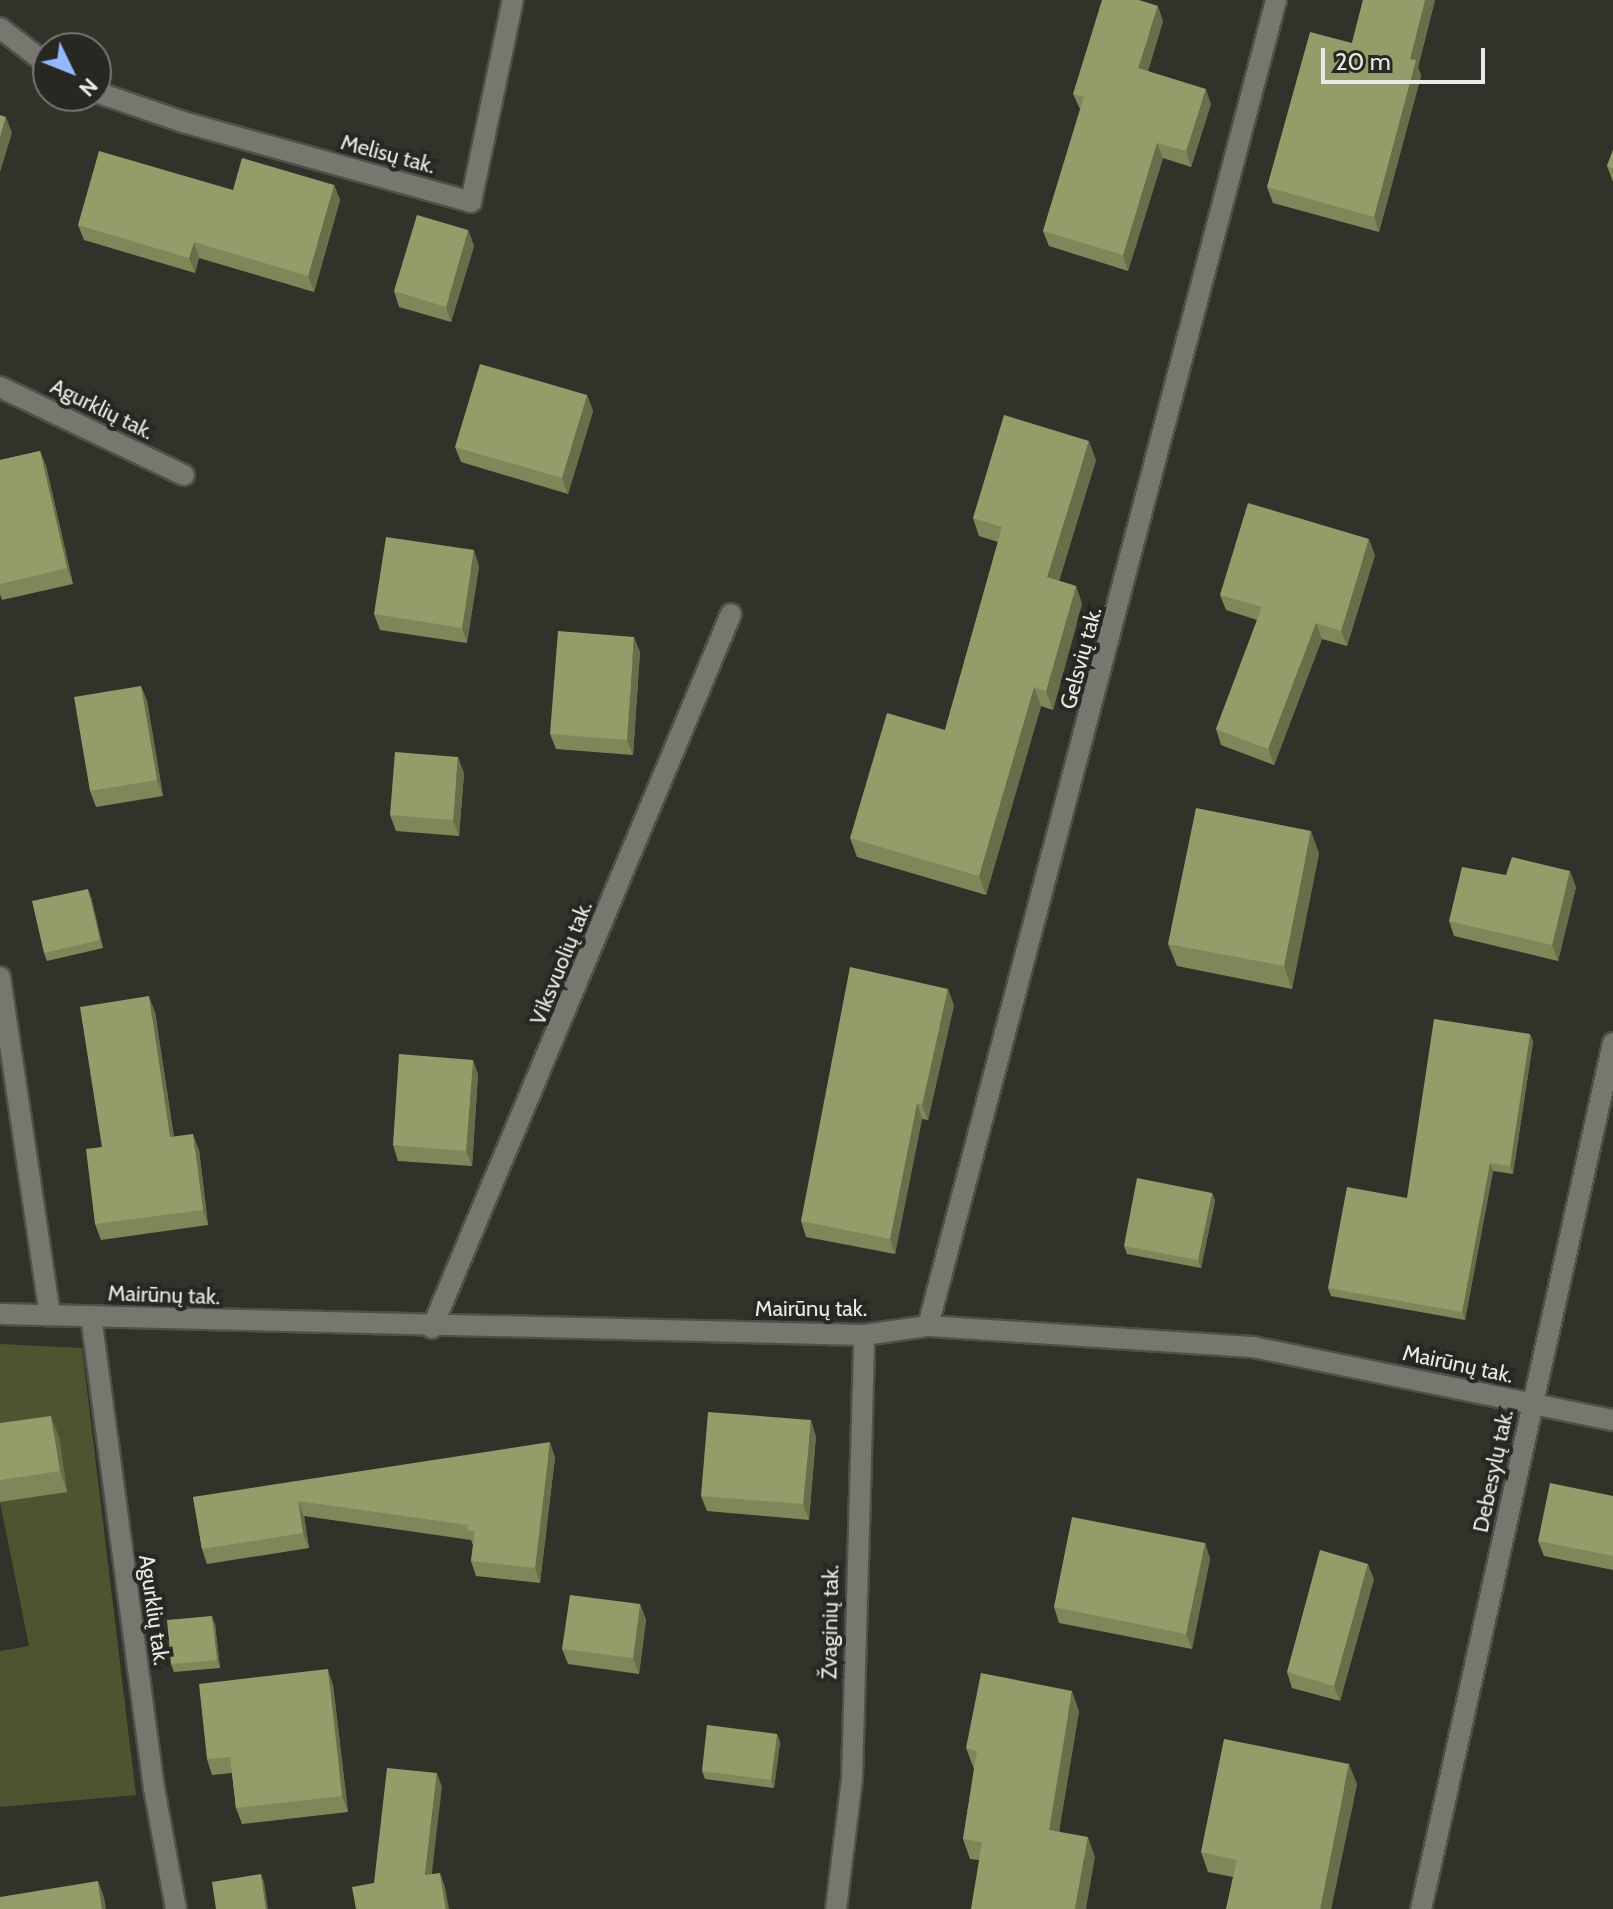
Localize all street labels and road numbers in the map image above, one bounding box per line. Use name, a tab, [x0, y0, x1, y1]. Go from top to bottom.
street label: Melisų tak.	[338, 129, 438, 179]
street label: Agurklių tak.	[46, 373, 158, 445]
street label: Gelsvių tak.	[1055, 604, 1107, 712]
street label: Viksvuolių tak.	[524, 897, 598, 1029]
street label: Mairūnų tak.	[107, 1280, 221, 1310]
street label: Mairūnų tak.	[755, 1296, 867, 1322]
street label: Mairūnų tak.	[1400, 1339, 1516, 1389]
street label: Debesylų tak.	[1467, 1407, 1519, 1535]
street label: Agurklių tak.	[133, 1553, 175, 1667]
street label: Žvaginių tak.	[816, 1564, 844, 1680]

